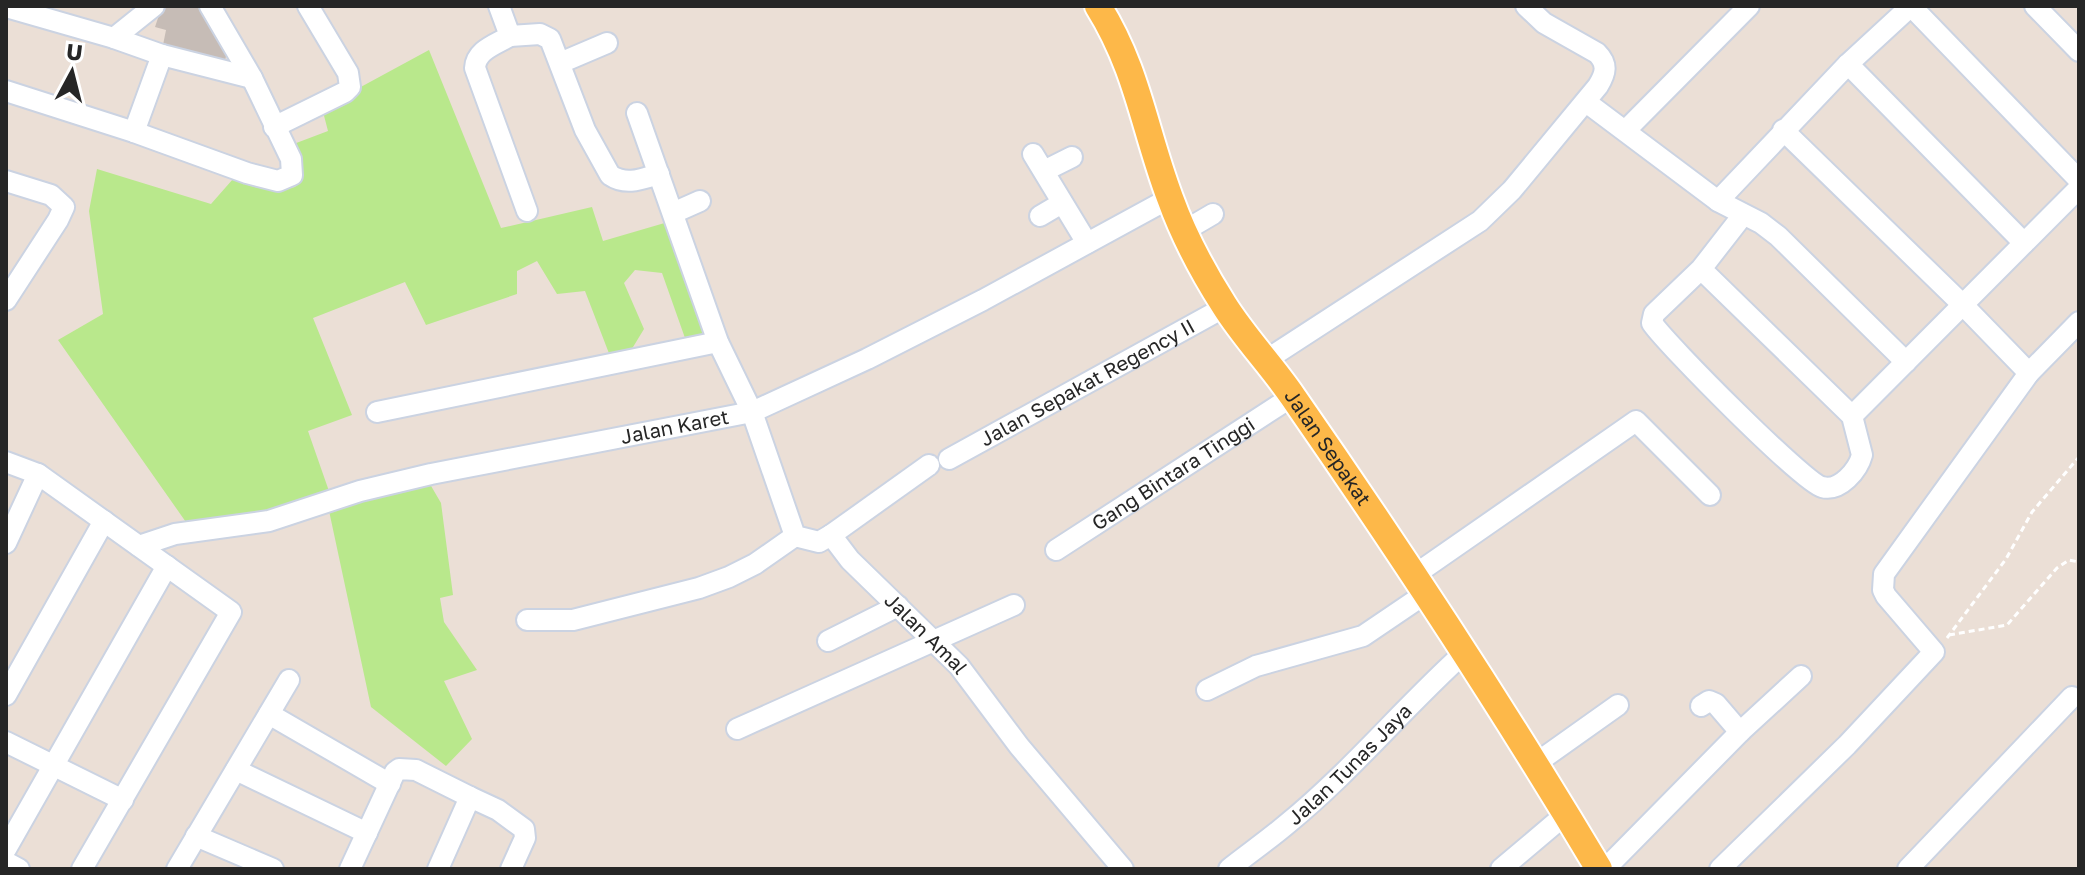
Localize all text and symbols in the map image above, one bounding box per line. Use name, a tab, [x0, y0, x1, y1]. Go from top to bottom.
north arrow	[32, 32, 112, 112]
text: U	[65, 37, 84, 66]
street label: Jalan Sepakat Regency II	[975, 313, 1198, 451]
street label: Jalan Sepakat	[1280, 384, 1377, 510]
street label: Jalan Karet	[619, 404, 731, 448]
street label: Gang Bintara Tinggi	[1087, 411, 1259, 535]
street label: Jalan Amal	[880, 588, 974, 678]
street label: Jalan Tunas Jaya	[1282, 698, 1416, 829]

